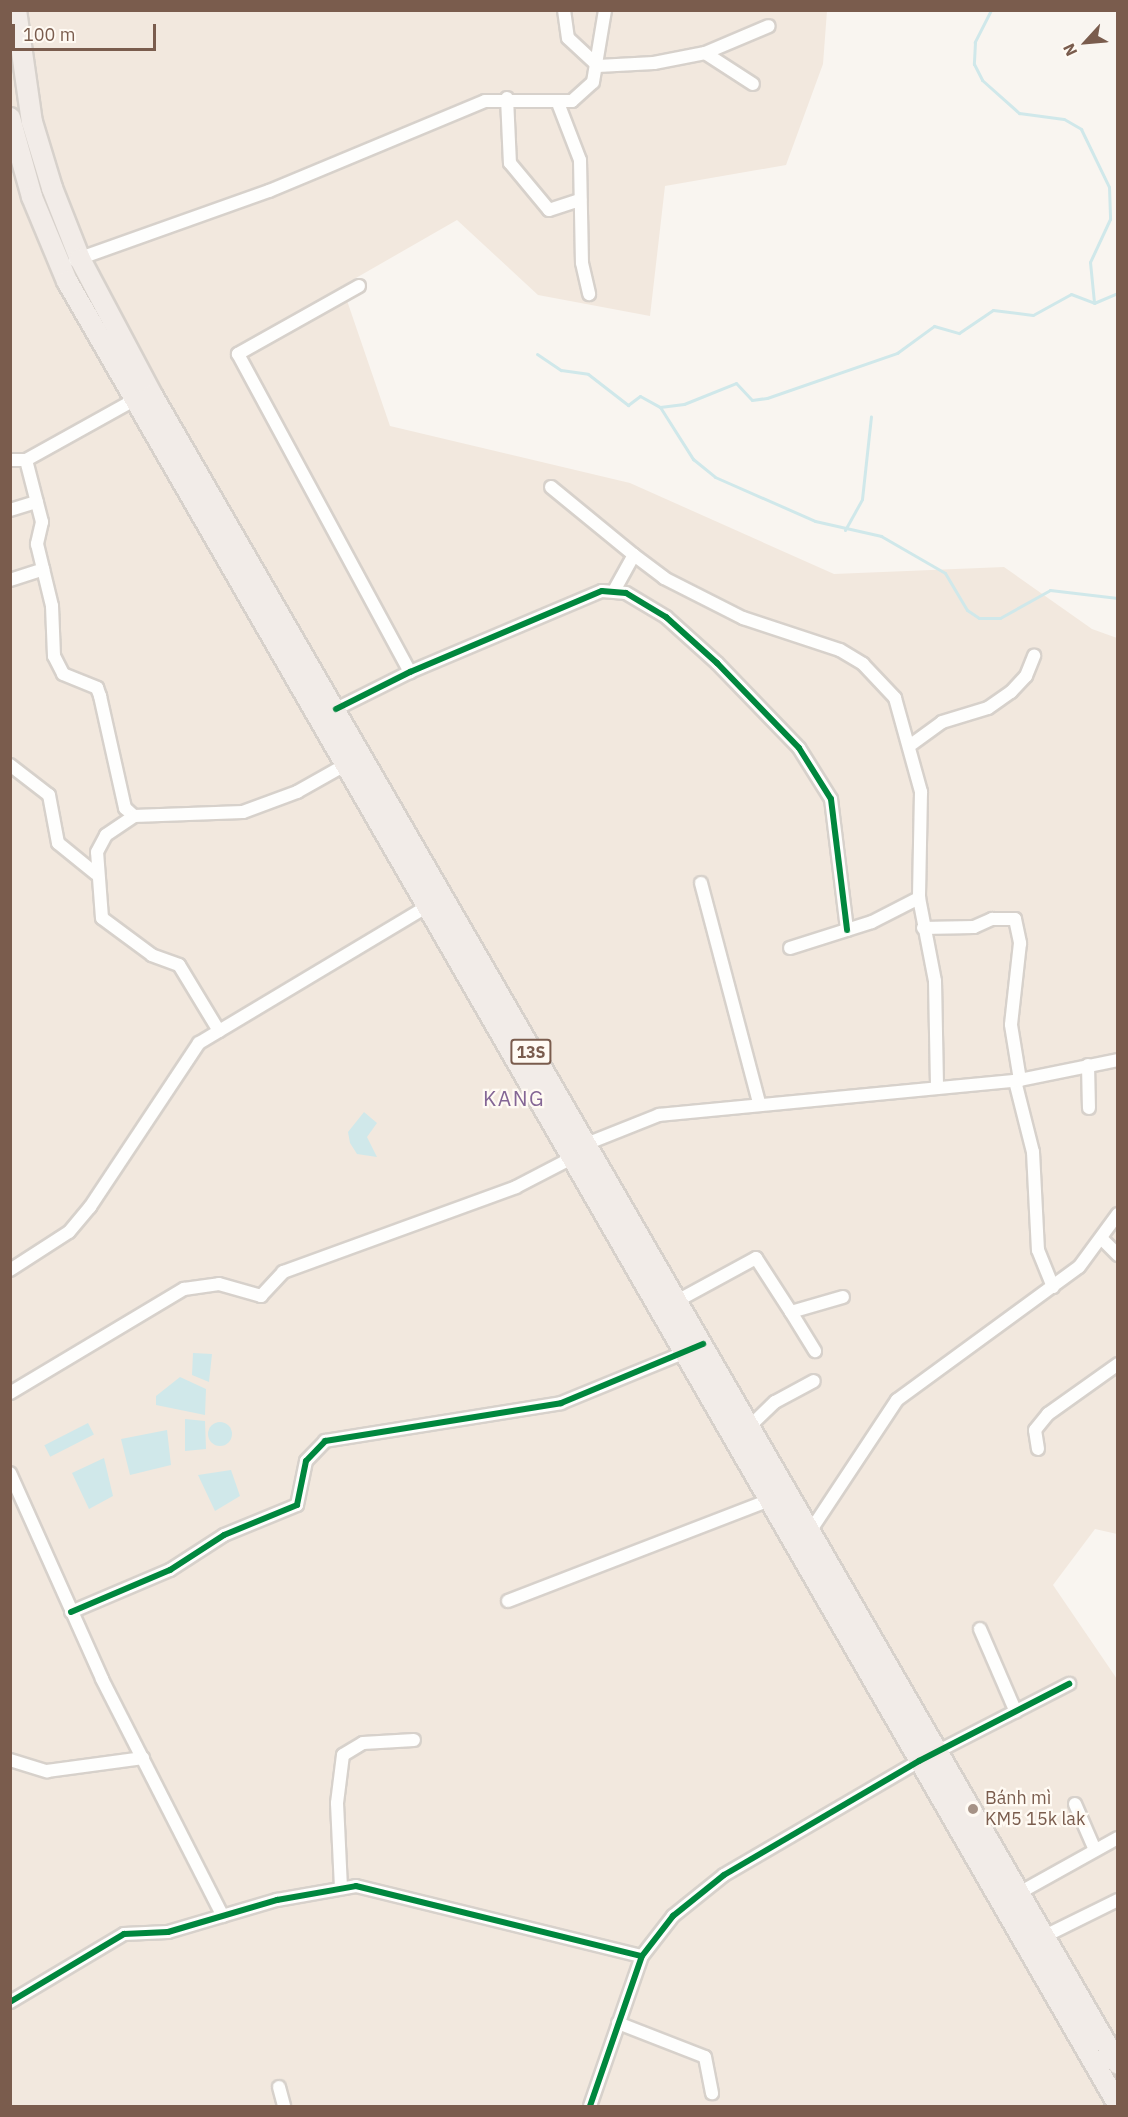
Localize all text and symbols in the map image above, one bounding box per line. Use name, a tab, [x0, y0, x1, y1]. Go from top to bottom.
scale bar	[15, 12, 159, 50]
north arrow	[1056, 12, 1116, 72]
text: 100 m	[23, 23, 75, 46]
text: N	[1058, 40, 1081, 59]
road number: 13S	[510, 1039, 552, 1065]
district label: KANG	[483, 1085, 545, 1111]
place label: Bánh mì KM5 15k lak	[985, 1788, 1085, 1830]
marker: Bánh mì KM5 15k lak	[966, 1802, 980, 1816]

